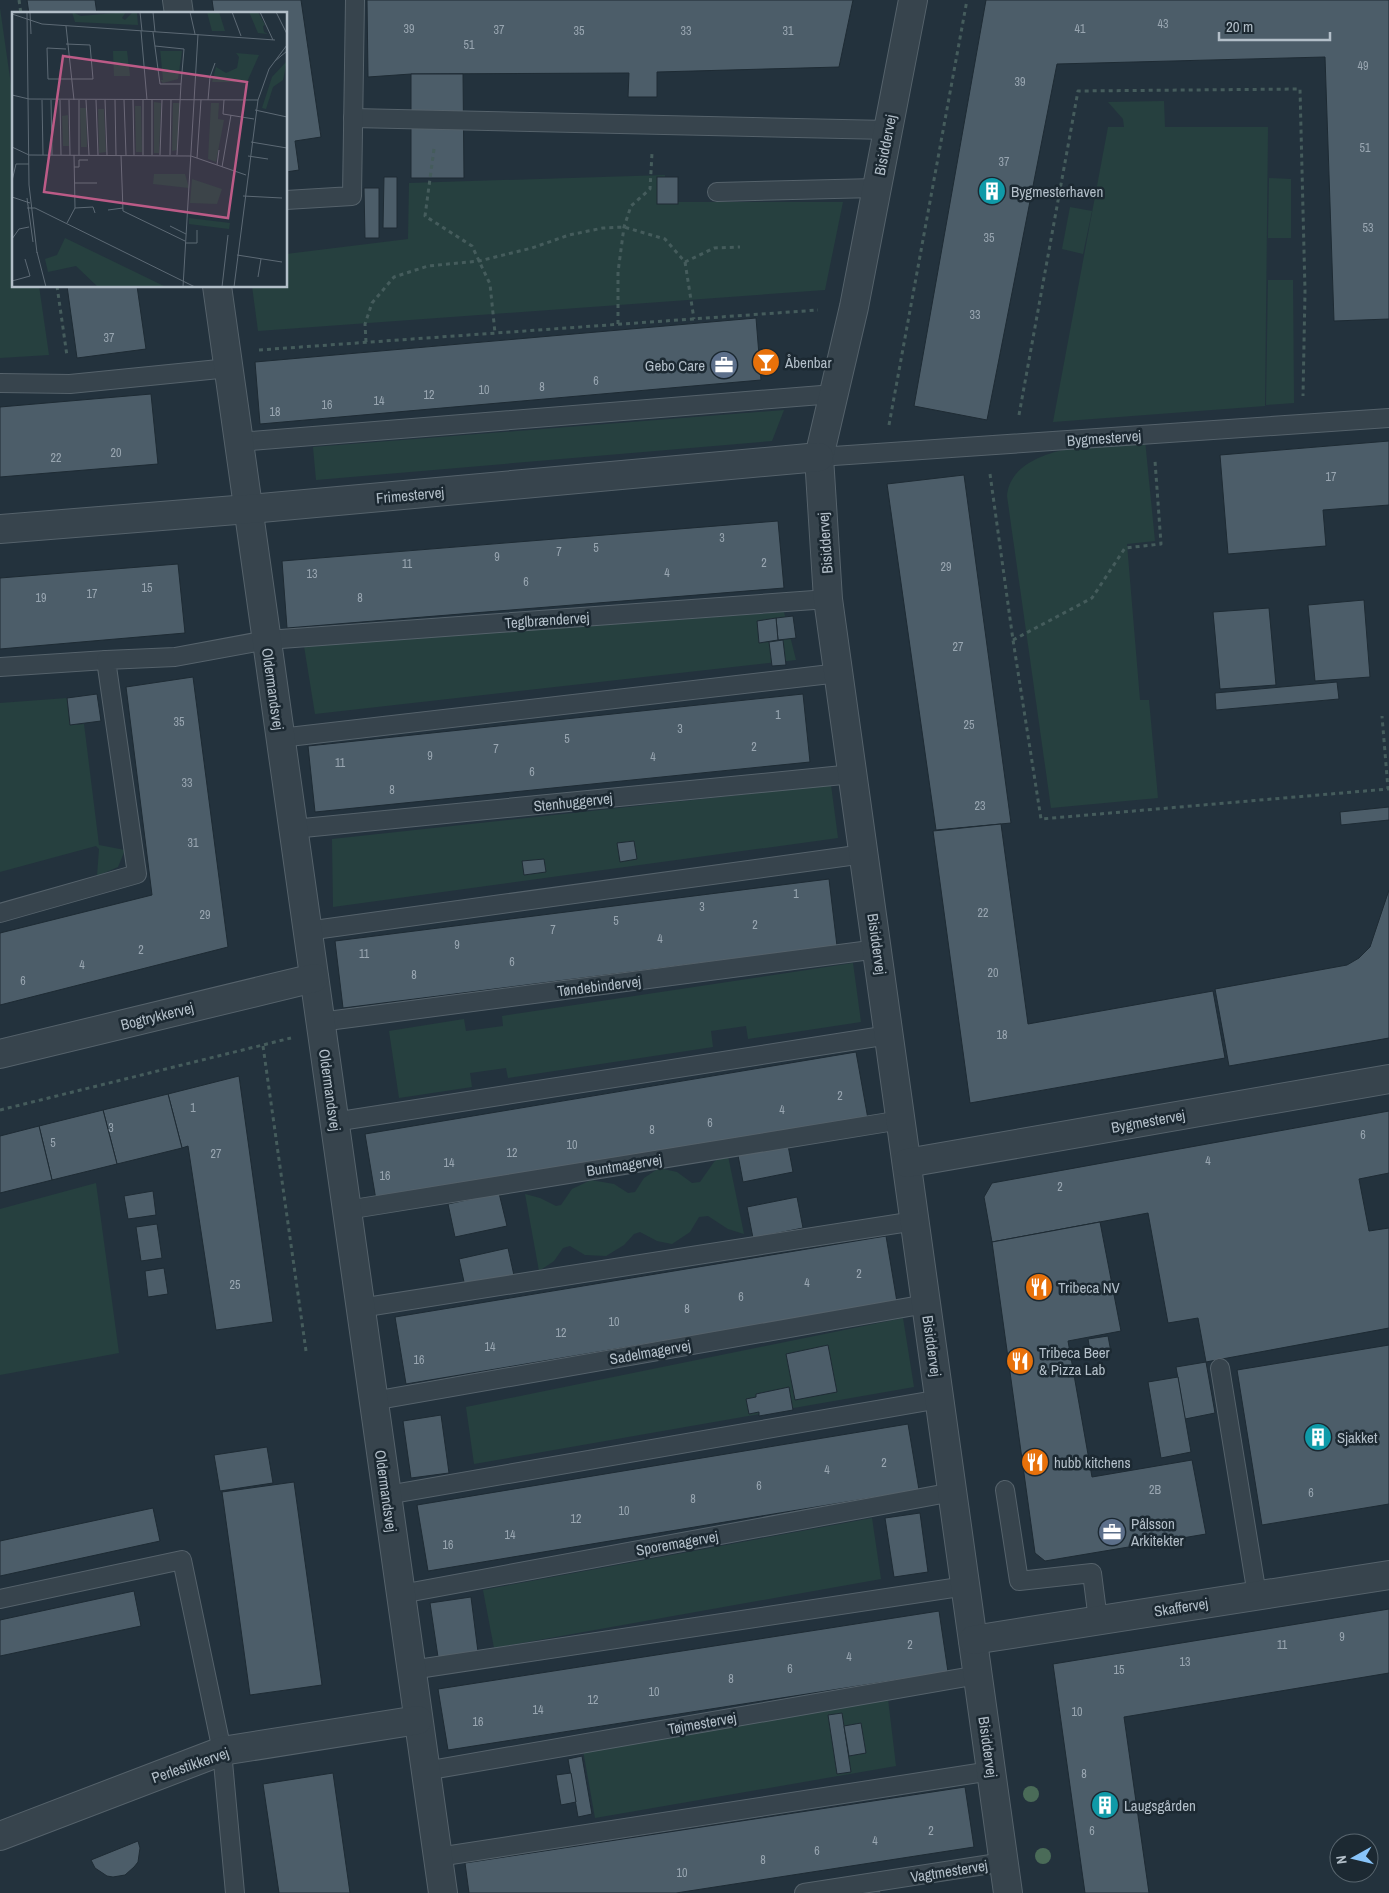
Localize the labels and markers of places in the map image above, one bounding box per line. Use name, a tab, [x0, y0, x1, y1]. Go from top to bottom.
building icon: Bygmesterhaven	[977, 176, 1007, 206]
place label: Bygmesterhaven	[1011, 181, 1103, 202]
bar icon: Åbenbar	[751, 347, 781, 377]
office icon: Gebo Care	[709, 350, 739, 380]
place label: Åbenbar	[784, 352, 832, 373]
place label: Gebo Care	[645, 355, 705, 376]
restaurant icon: Tribeca NV	[1024, 1272, 1054, 1302]
place label: Tribeca NV	[1058, 1277, 1121, 1298]
place label: Tribeca Beer & Pizza Lab	[1039, 1342, 1110, 1380]
restaurant icon: Tribeca Beer & Pizza Lab	[1005, 1346, 1035, 1376]
building icon: Sjakket	[1303, 1422, 1333, 1452]
place label: Sjakket	[1337, 1427, 1378, 1448]
restaurant icon: hubb kitchens	[1020, 1447, 1050, 1477]
place label: hubb kitchens	[1054, 1452, 1131, 1473]
place label: Pålsson Arkitekter	[1130, 1513, 1184, 1551]
office icon: Pålsson Arkitekter	[1097, 1517, 1127, 1547]
building icon: Laugsgården	[1090, 1790, 1120, 1820]
place label: Laugsgården	[1124, 1795, 1196, 1816]

